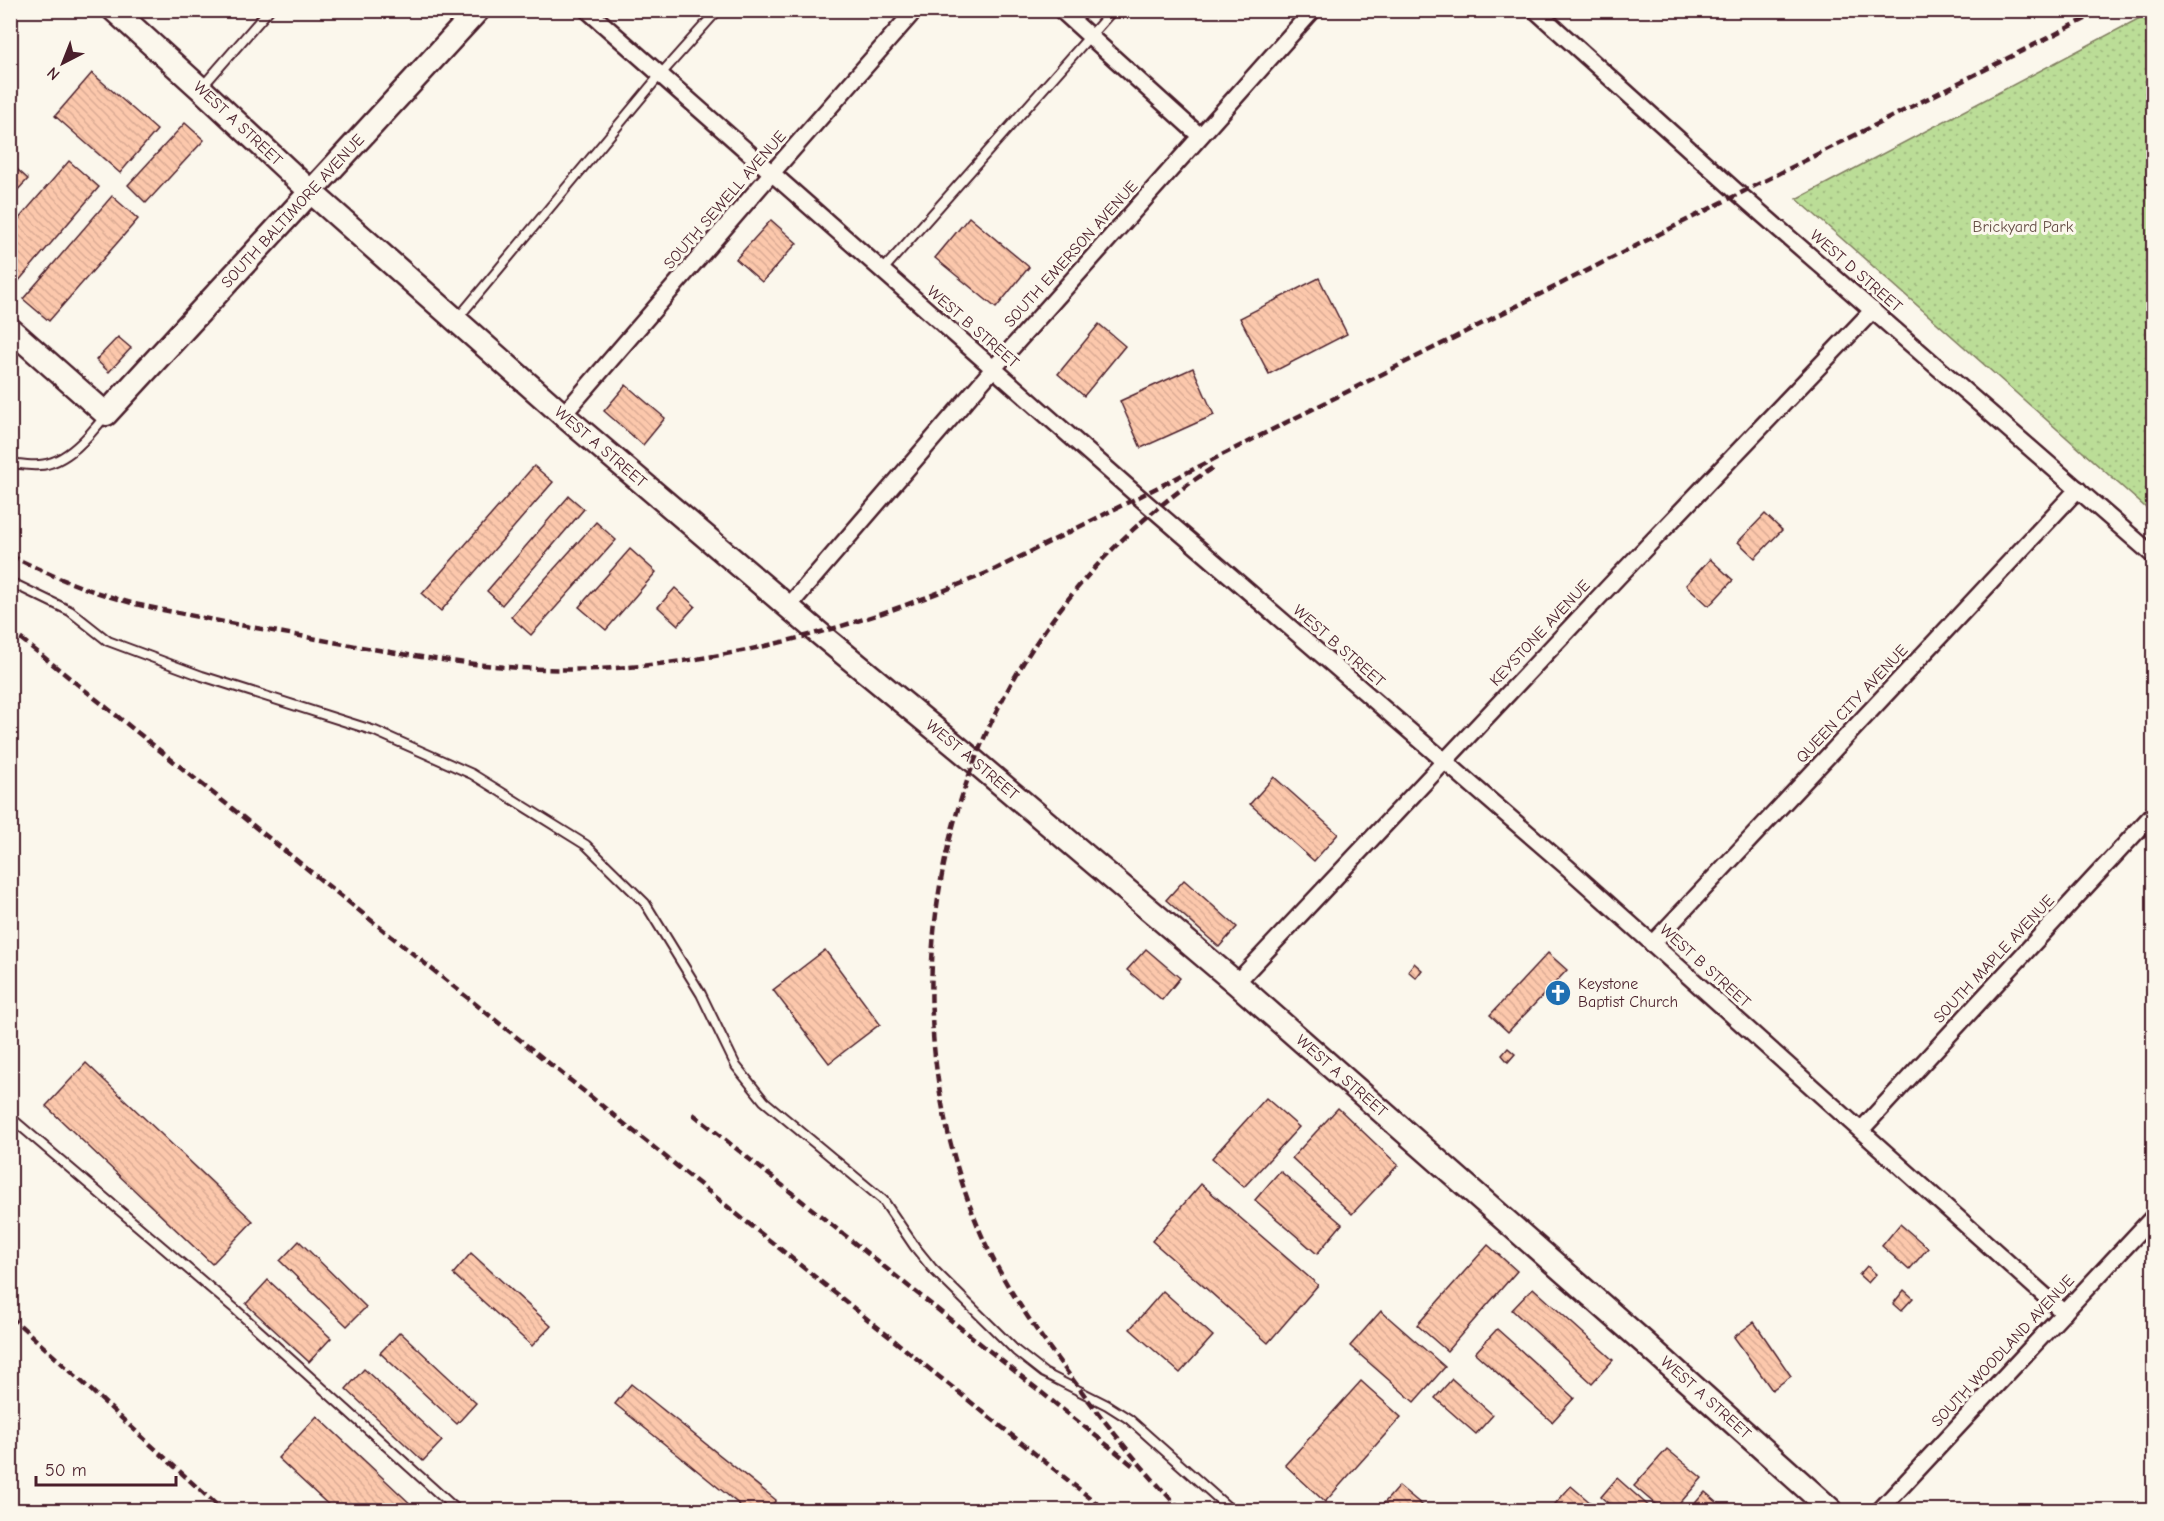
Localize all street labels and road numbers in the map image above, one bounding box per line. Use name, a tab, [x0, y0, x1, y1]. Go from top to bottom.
street label: WEST A STREET	[190, 78, 287, 170]
street label: SOUTH SEWELL AVENUE	[660, 127, 790, 273]
street label: SOUTH BALTIMORE AVENUE	[218, 130, 368, 292]
street label: SOUTH EMERSON AVENUE	[1000, 177, 1142, 331]
street label: WEST D STREET	[1806, 226, 1906, 316]
street label: WEST B STREET	[923, 282, 1023, 372]
street label: WEST A STREET	[551, 403, 651, 492]
street label: KEYSTONE AVENUE	[1486, 576, 1594, 690]
street label: WEST B STREET	[1289, 601, 1389, 691]
street label: QUEEN CITY AVENUE	[1793, 641, 1912, 767]
street label: WEST A STREET	[922, 716, 1023, 804]
street label: SOUTH MAPLE AVENUE	[1930, 891, 2058, 1027]
street label: WEST B STREET	[1656, 921, 1754, 1012]
street label: WEST A STREET	[1292, 1031, 1391, 1121]
street label: SOUTH WOODLAND AVENUE	[1928, 1271, 2078, 1431]
street label: WEST A STREET	[1657, 1352, 1755, 1443]

